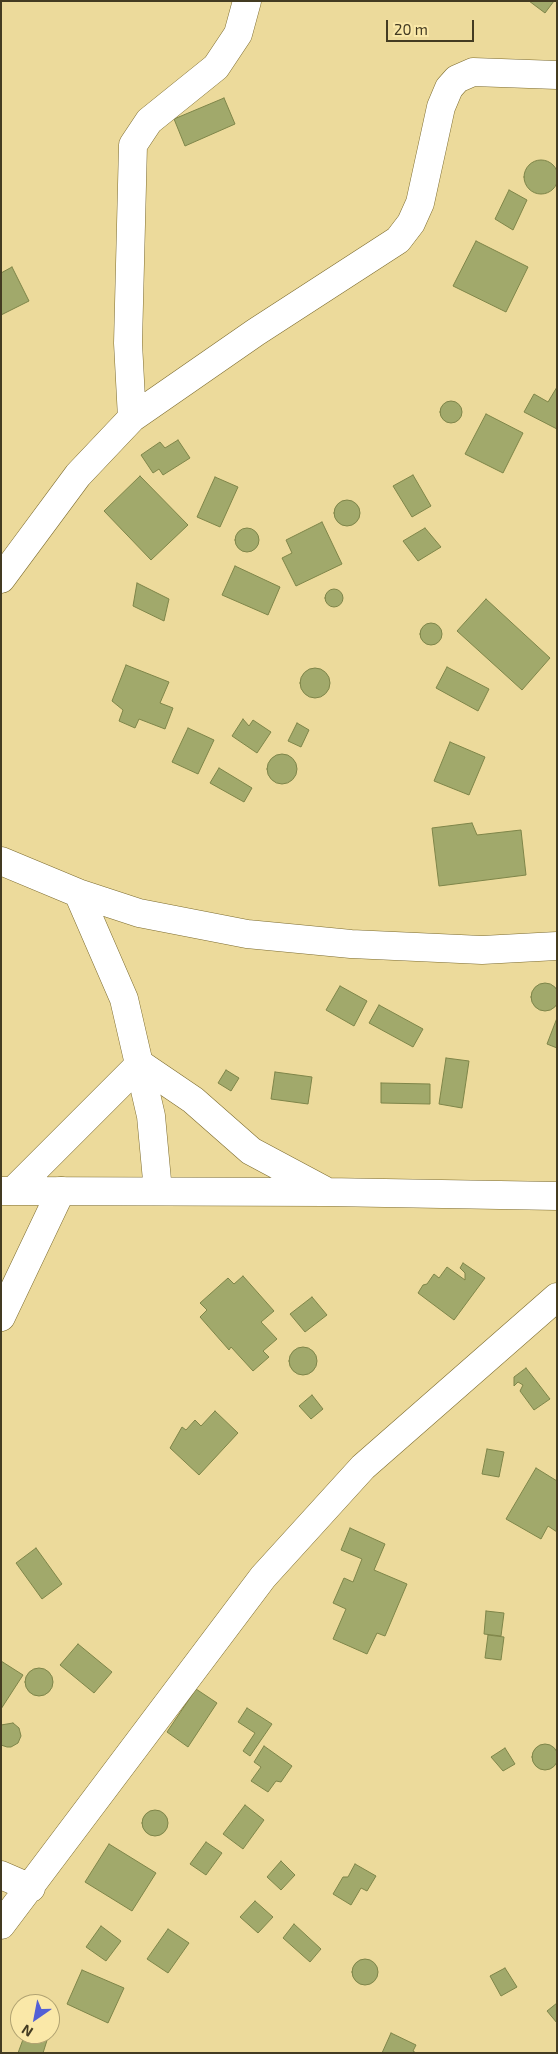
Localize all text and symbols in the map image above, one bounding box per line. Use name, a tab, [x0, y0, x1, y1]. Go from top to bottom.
scale bar	[388, 10, 476, 42]
text: 20 m	[394, 20, 428, 38]
north arrow	[10, 1994, 60, 2044]
text: N	[18, 2021, 36, 2041]

